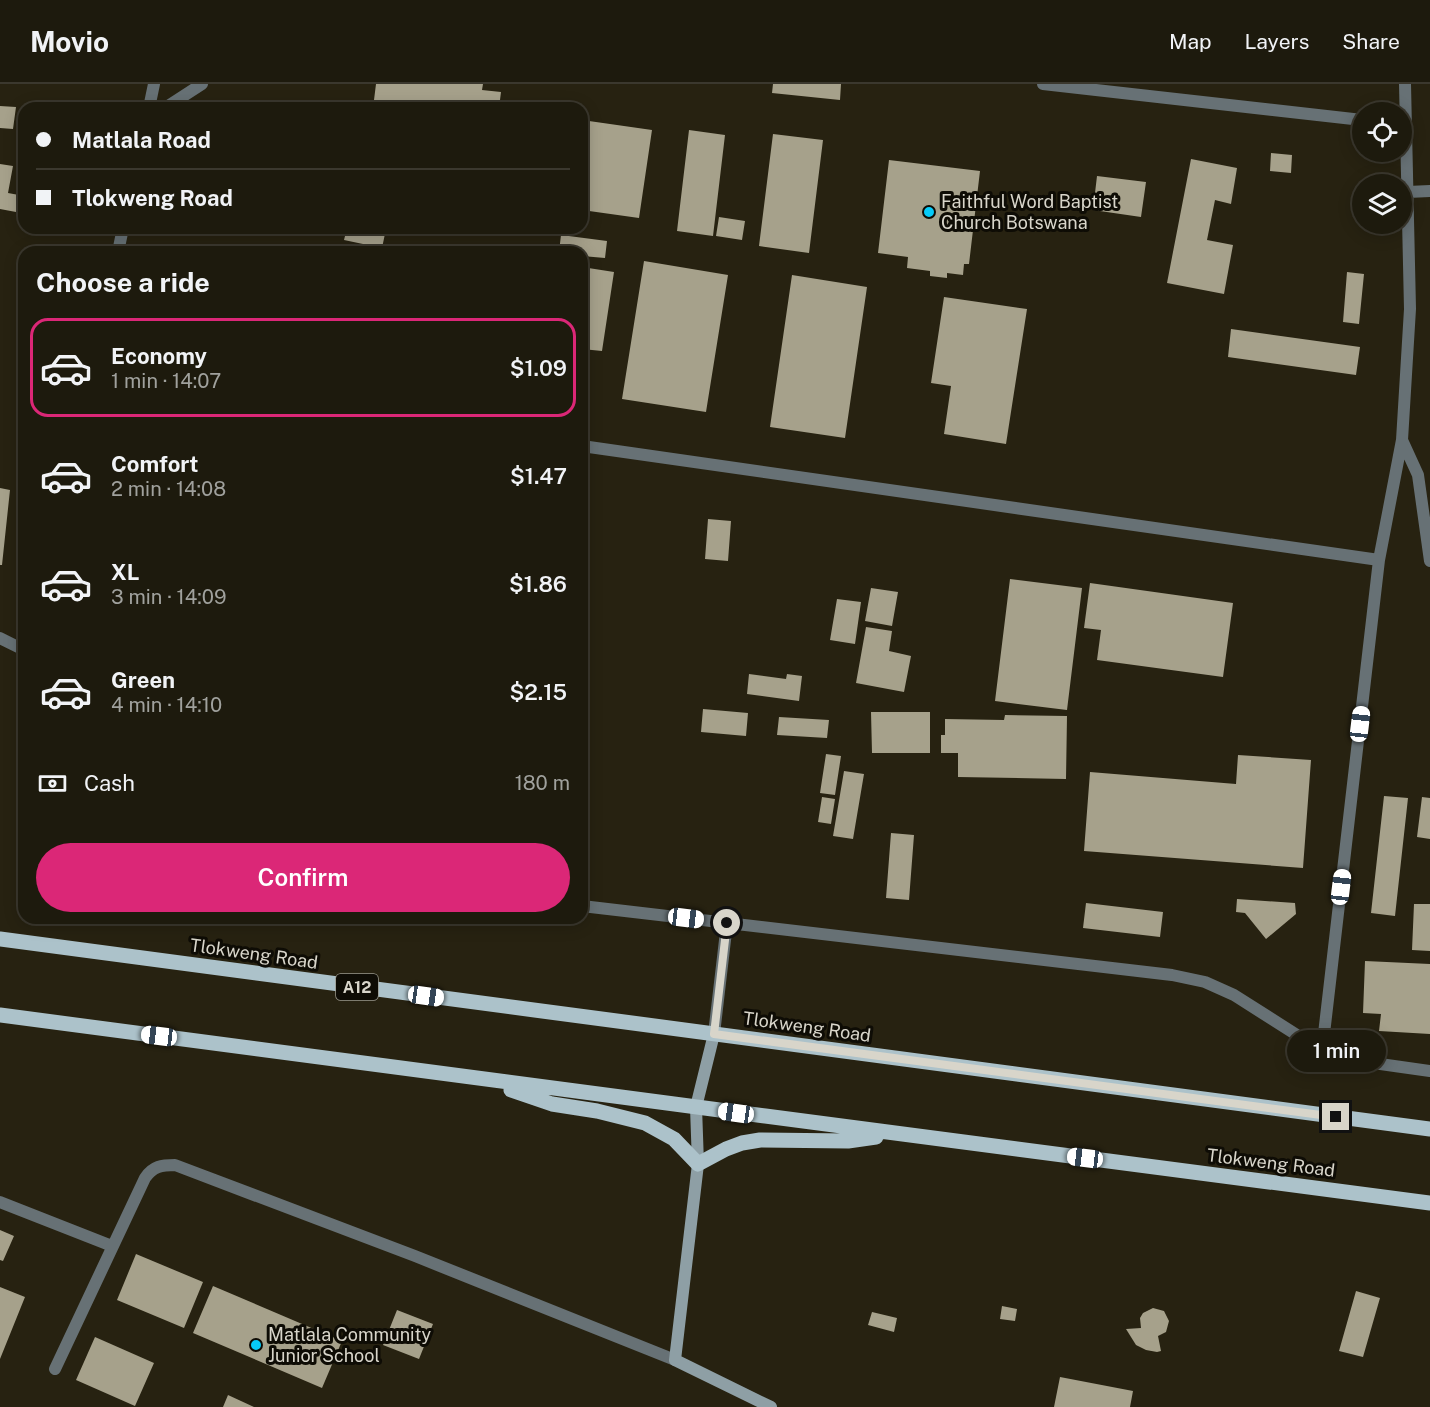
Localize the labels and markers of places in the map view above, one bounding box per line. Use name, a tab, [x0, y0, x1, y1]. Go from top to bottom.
place label: Faithful Word Baptist Church Botswana	[941, 191, 1118, 233]
marker: Faithful Word Baptist Church Botswana	[922, 205, 936, 219]
place label: Matlala Community Junior School	[268, 1324, 432, 1366]
marker: Matlala Community Junior School	[249, 1338, 263, 1352]

